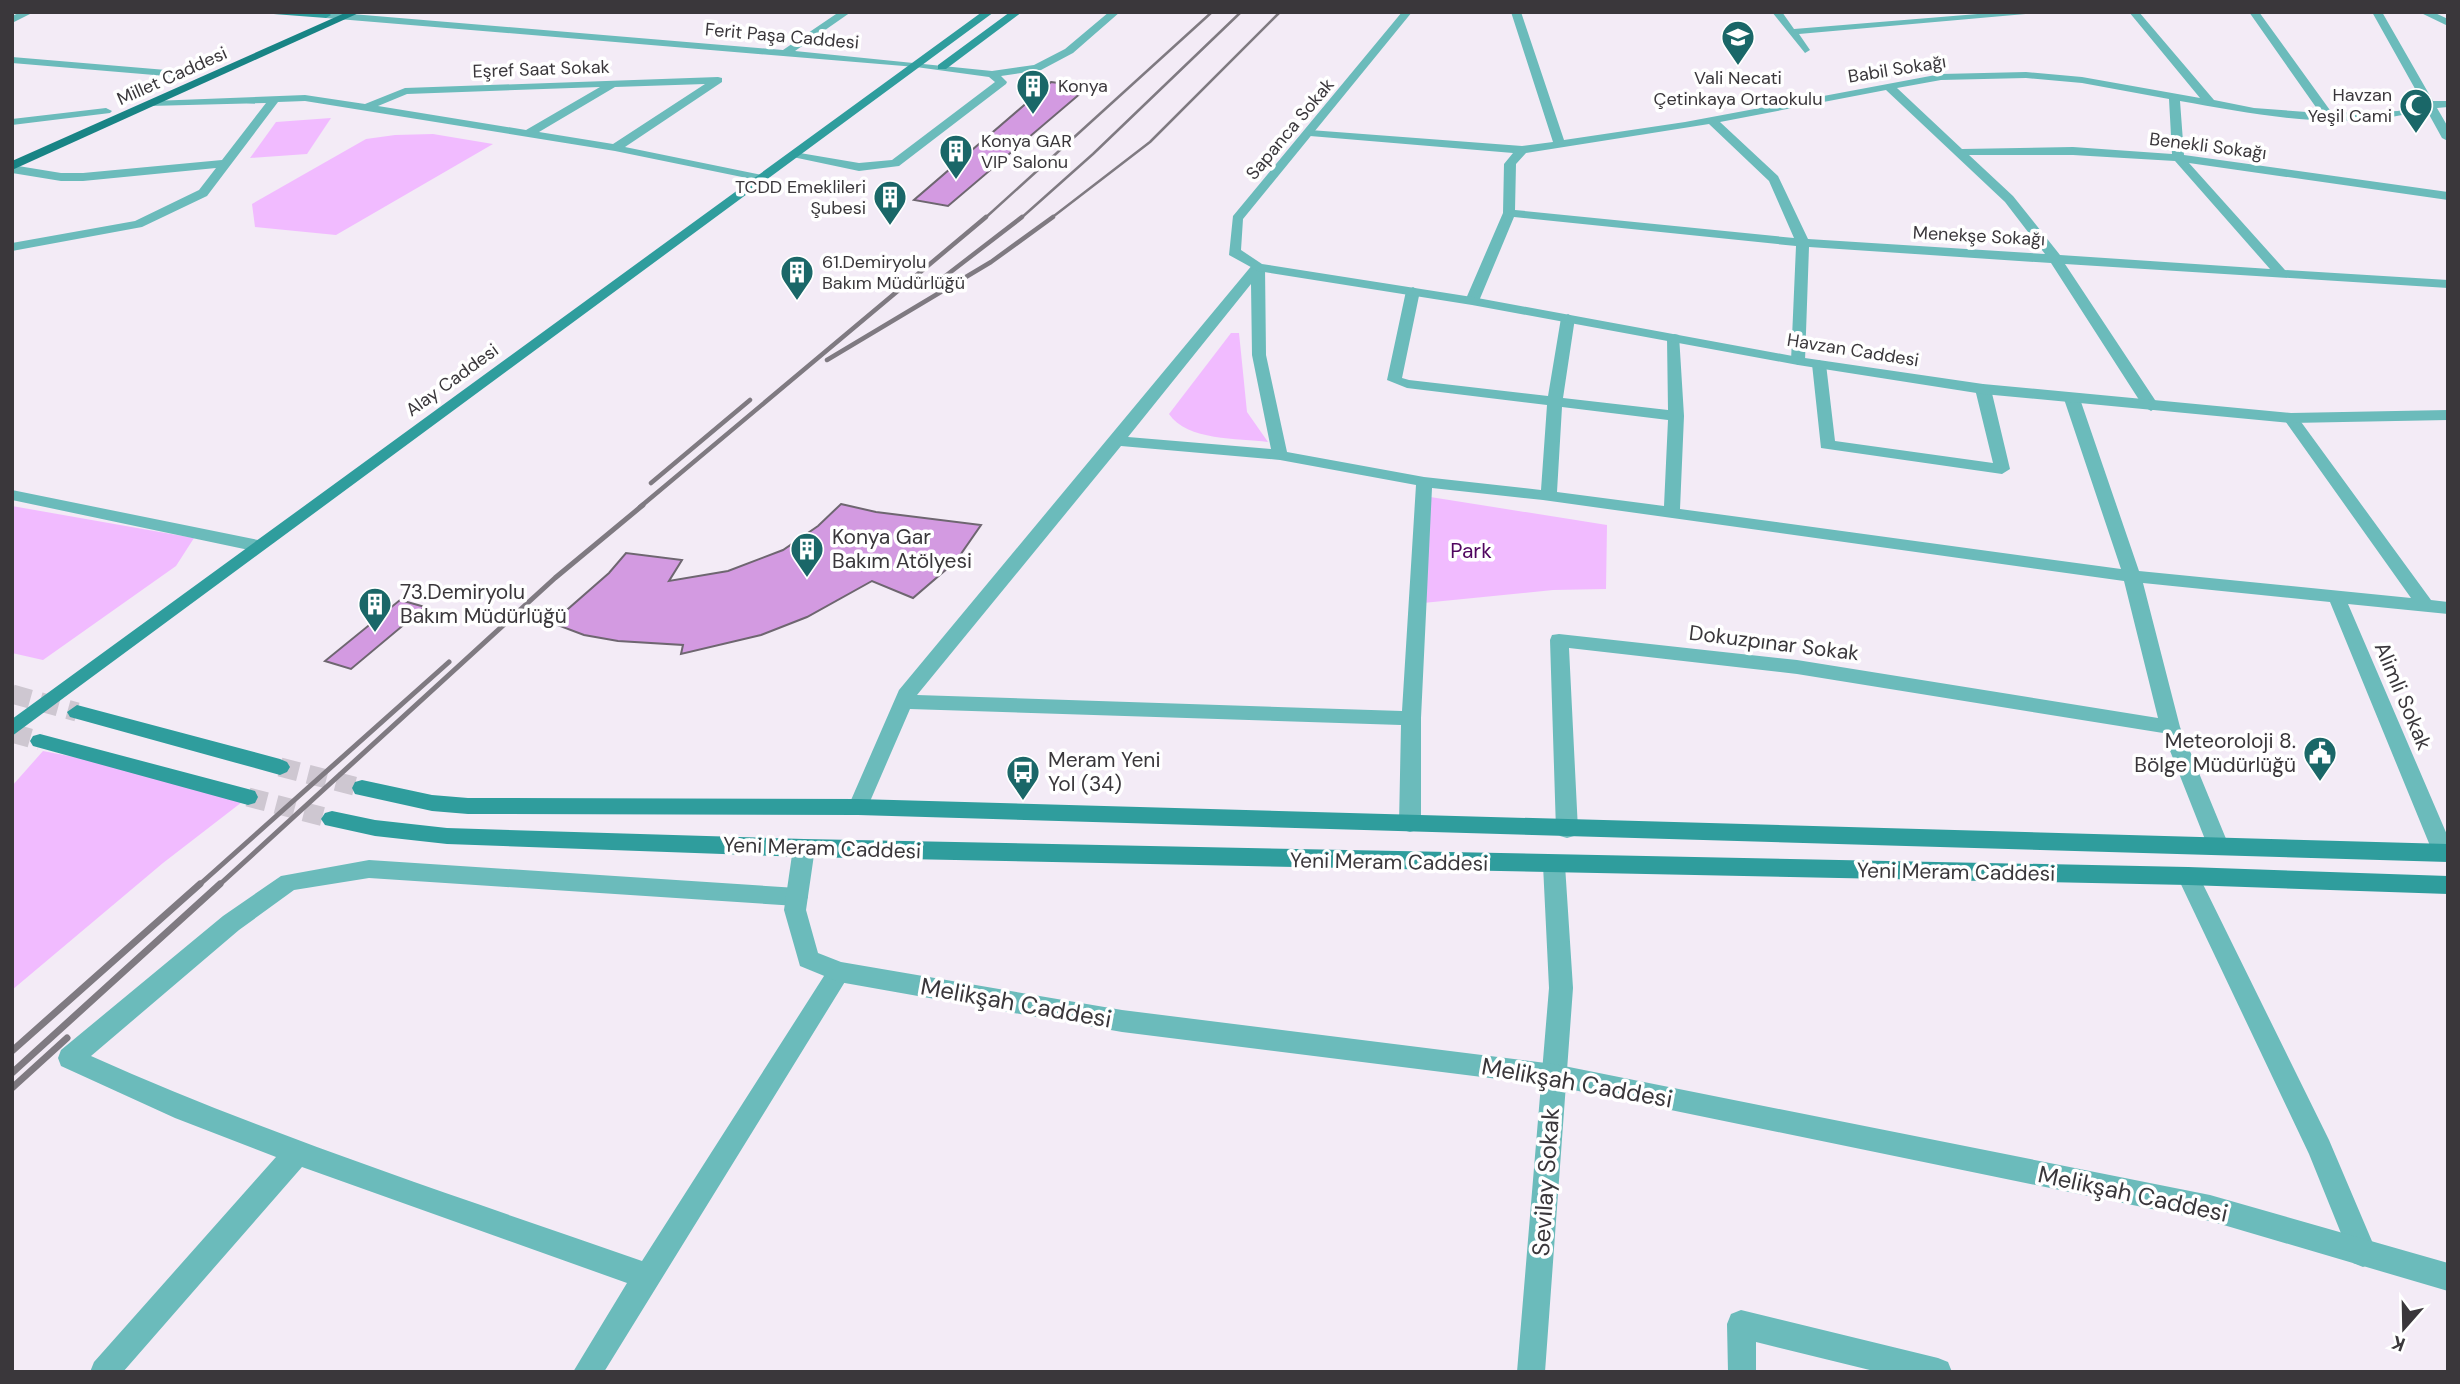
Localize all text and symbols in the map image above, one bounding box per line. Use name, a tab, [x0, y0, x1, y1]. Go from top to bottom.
street label: Ferit Paşa Caddesi	[704, 17, 860, 55]
school or university icon: Vali Necati Çetinkaya Ortaokulu	[1719, 18, 1757, 67]
street label: Millet Caddesi	[113, 41, 231, 111]
street label: Babil Sokağı	[1846, 49, 1948, 89]
street label: Eşref Saat Sokak	[472, 55, 610, 83]
place label: Vali Necati Çetinkaya Ortaokulu	[1654, 66, 1822, 111]
building icon: Konya	[1014, 67, 1052, 116]
street label: Sapanca Sokak	[1240, 73, 1340, 185]
place label: Konya	[1058, 74, 1108, 98]
place label: Havzan Yeşil Cami	[2308, 83, 2392, 128]
mosque icon: Havzan Yeşil Cami	[2397, 86, 2435, 135]
street label: Benekli Sokağı	[2148, 127, 2268, 165]
place label: Konya GAR VIP Salonu	[981, 129, 1072, 174]
building icon: Konya GAR VIP Salonu	[937, 132, 975, 181]
place label: TCDD Emeklileri Şubesi	[735, 175, 866, 220]
building icon: TCDD Emeklileri Şubesi	[871, 178, 909, 227]
street label: Menekşe Sokağı	[1912, 221, 2046, 251]
place label: 61.Demiryolu Bakım Müdürlüğü	[822, 250, 965, 295]
building icon: 61.Demiryolu Bakım Müdürlüğü	[778, 253, 816, 302]
street label: Havzan Caddesi	[1785, 328, 1921, 372]
street label: Alay Caddesi	[401, 338, 503, 422]
place label: Konya Gar Bakım Atölyesi	[832, 523, 972, 575]
building icon: Konya Gar Bakım Atölyesi	[788, 530, 826, 579]
park label: Park	[1450, 537, 1492, 565]
place label: 73.Demiryolu Bakım Müdürlüğü	[400, 578, 567, 630]
building icon: 73.Demiryolu Bakım Müdürlüğü	[356, 585, 394, 634]
street label: Dokuzpınar Sokak	[1687, 619, 1861, 667]
street label: Alimli Sokak	[2368, 638, 2438, 755]
place label: Meteoroloji 8. Bölge Müdürlüğü	[2134, 727, 2296, 779]
public building icon: Meteoroloji 8. Bölge Müdürlüğü	[2301, 734, 2339, 783]
place label: Meram Yeni Yol (34)	[1048, 746, 1160, 798]
bus stop icon: Meram Yeni Yol (34)	[1004, 753, 1042, 802]
street label: Yeni Meram Caddesi	[722, 831, 922, 865]
street label: Yeni Meram Caddesi	[1290, 846, 1488, 878]
street label: Yeni Meram Caddesi	[1857, 856, 2055, 888]
street label: Melikşah Caddesi	[918, 970, 1114, 1035]
street label: Melikşah Caddesi	[1479, 1050, 1675, 1115]
street label: Sevilay Sokak	[1525, 1107, 1566, 1257]
street label: Melikşah Caddesi	[2035, 1158, 2231, 1229]
north arrow	[2369, 1293, 2439, 1363]
text: K	[2388, 1330, 2408, 1357]

